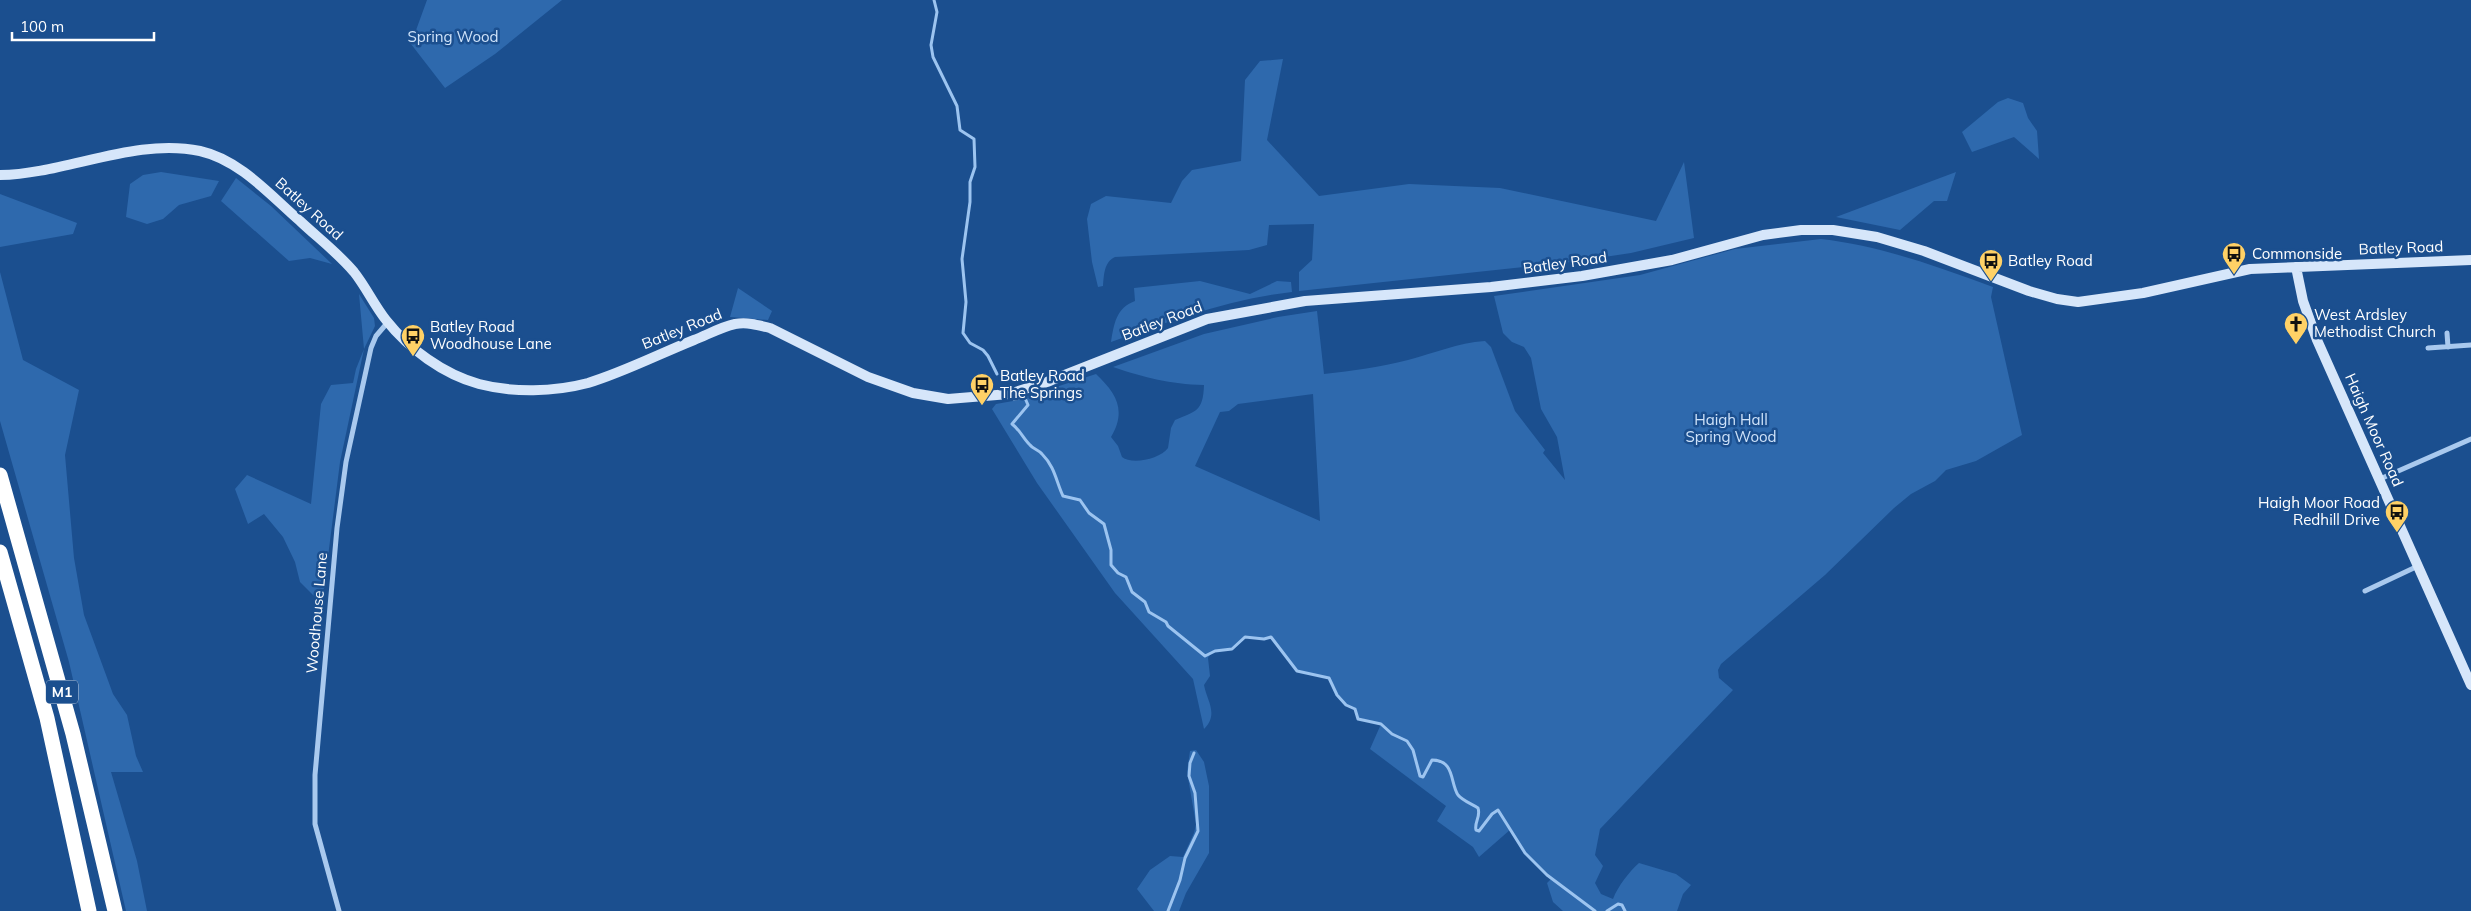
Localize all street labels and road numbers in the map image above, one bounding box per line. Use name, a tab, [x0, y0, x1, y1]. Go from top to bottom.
street label: Batley Road	[271, 173, 347, 244]
street label: Batley Road	[2358, 237, 2444, 258]
street label: Batley Road	[1522, 247, 1608, 278]
street label: Batley Road	[1119, 296, 1205, 345]
street label: Batley Road	[639, 304, 725, 353]
street label: Haigh Moor Road	[2341, 370, 2408, 489]
street label: Woodhouse Lane	[302, 552, 331, 674]
road number: M1	[46, 680, 78, 704]

